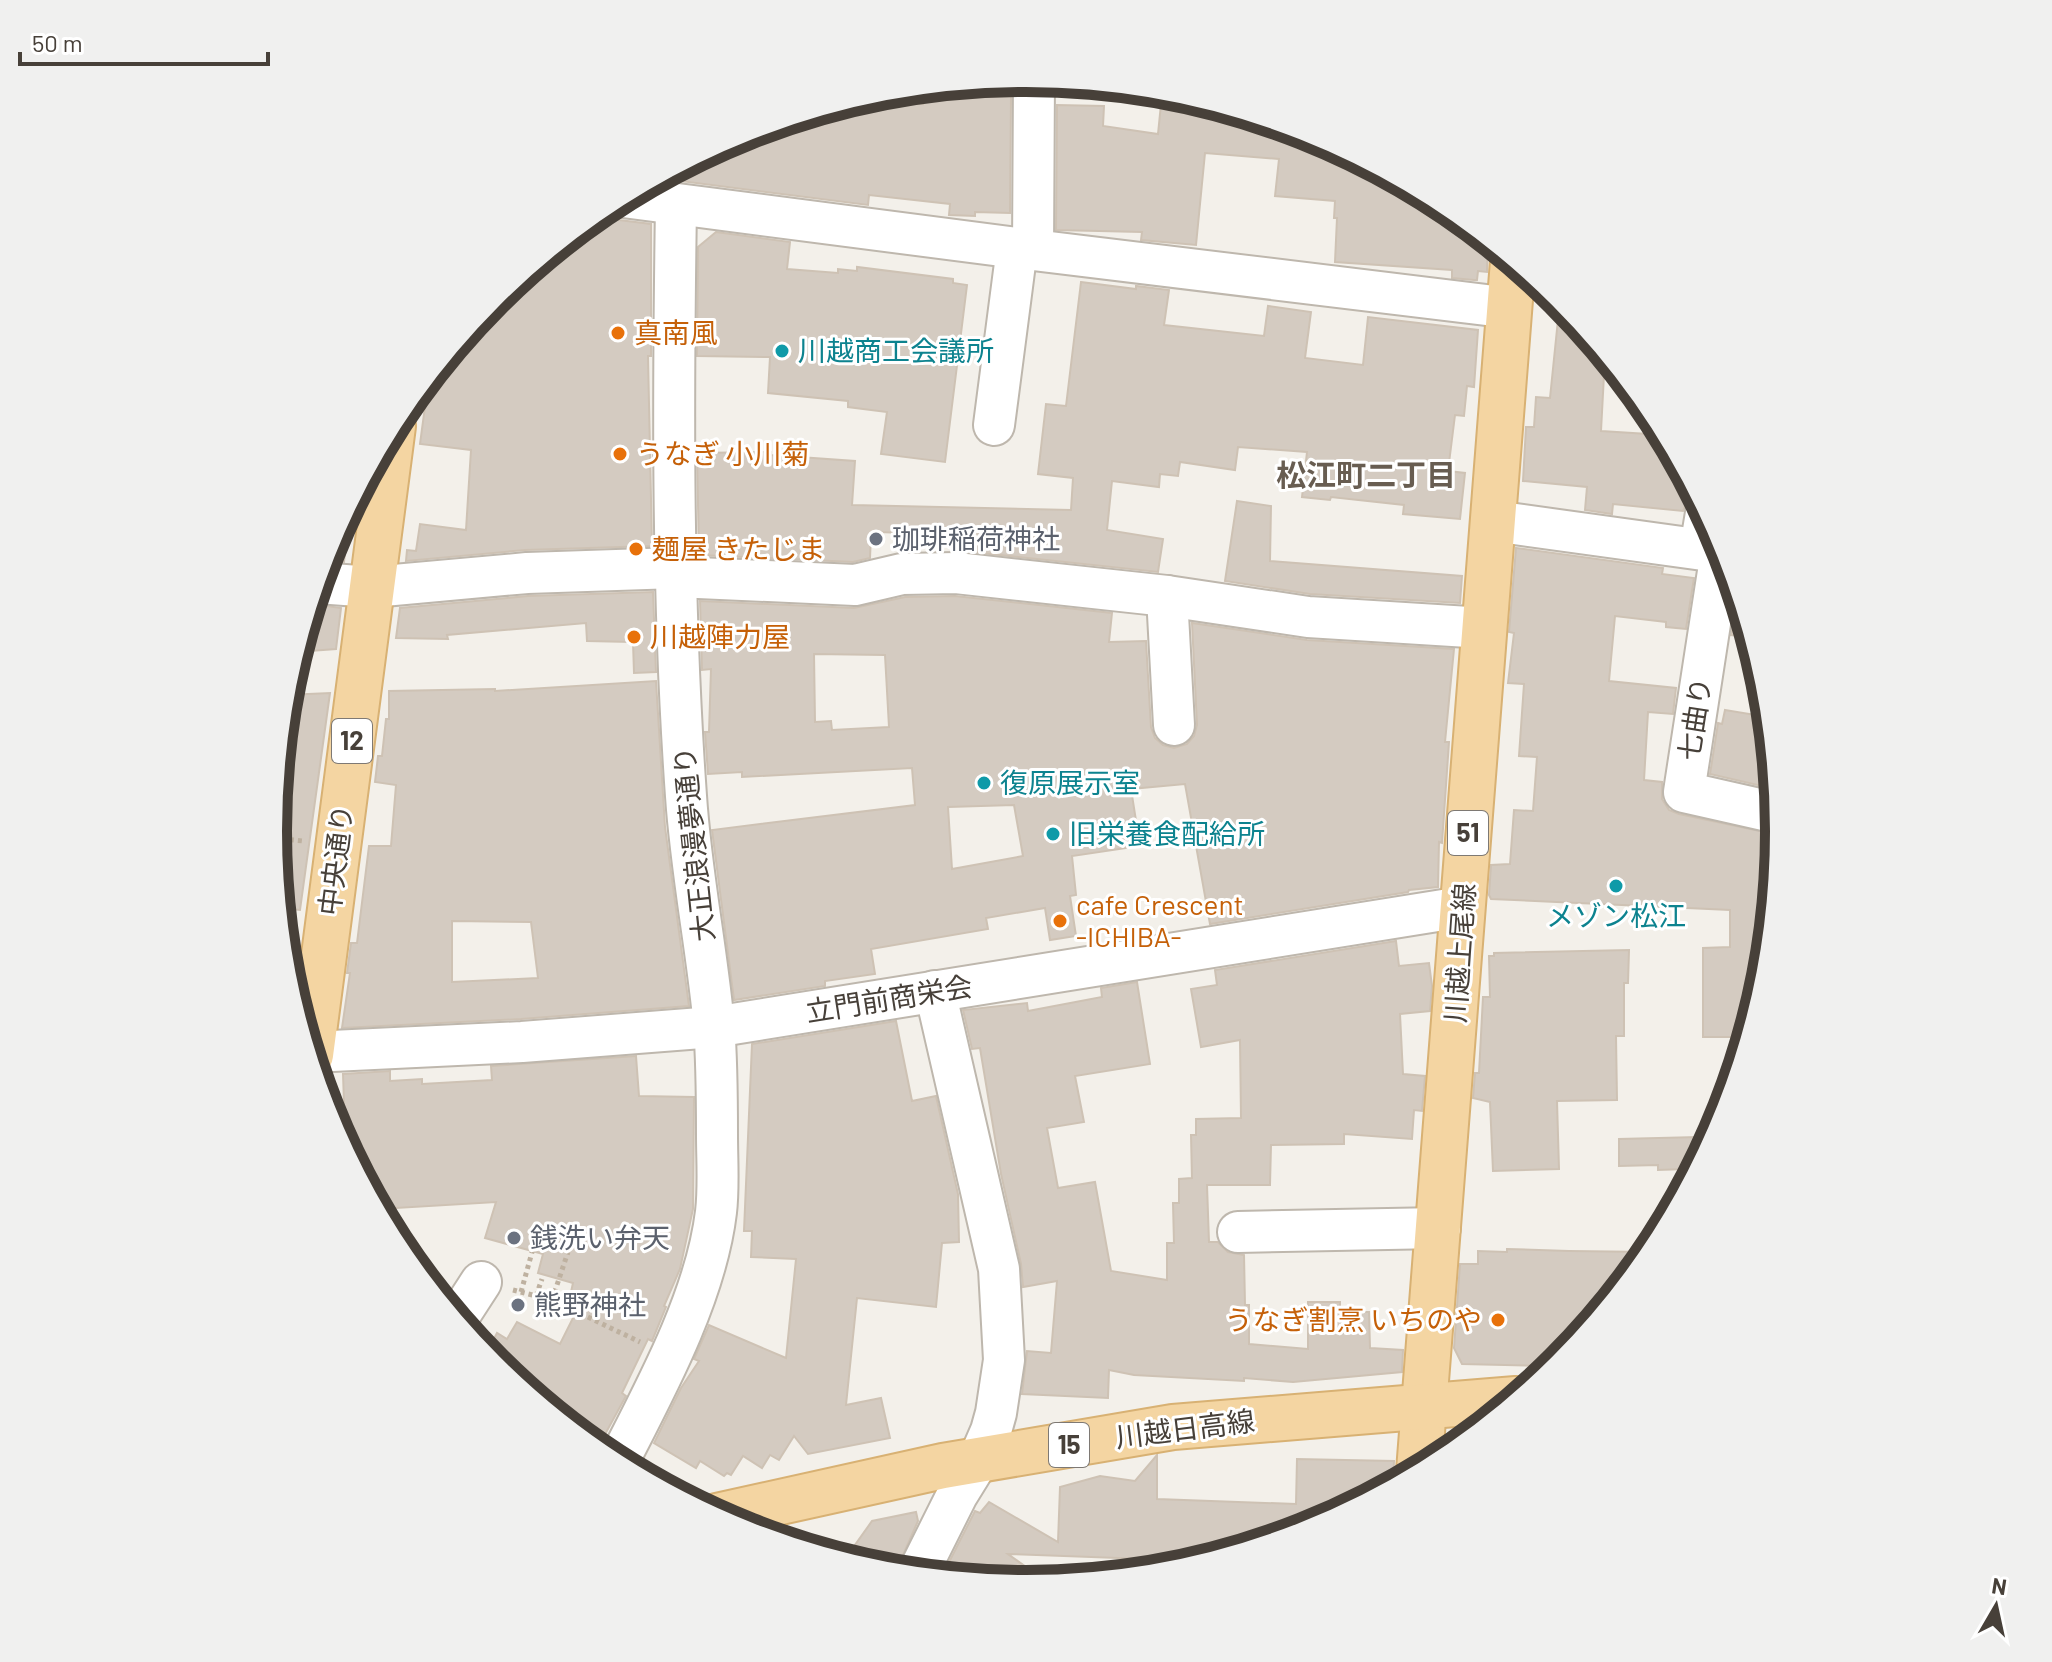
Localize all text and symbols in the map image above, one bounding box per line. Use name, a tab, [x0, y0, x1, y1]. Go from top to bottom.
scale bar	[20, 16, 268, 66]
text: 50 m	[32, 28, 83, 57]
place label: 真南風	[634, 315, 718, 349]
marker: 真南風	[609, 324, 627, 342]
place label: 川越商工会議所	[798, 333, 994, 367]
marker: 川越商工会議所	[773, 342, 791, 360]
place label: うなぎ 小川菊	[636, 436, 810, 470]
marker: うなぎ 小川菊	[611, 445, 629, 463]
district label: 松江町二丁目	[1276, 456, 1456, 492]
place label: 珈琲稲荷神社	[892, 521, 1060, 555]
marker: 珈琲稲荷神社	[867, 530, 885, 548]
place label: 麺屋 きたじま	[652, 531, 826, 565]
marker: 麺屋 きたじま	[627, 540, 645, 558]
place label: 川越陣力屋	[650, 619, 790, 653]
marker: 川越陣力屋	[625, 628, 643, 646]
street label: 七曲り	[1671, 675, 1717, 763]
road number: 12	[332, 719, 372, 763]
street label: 大正浪漫夢通り	[666, 745, 720, 943]
place label: 復原展示室	[1000, 765, 1140, 799]
marker: 復原展示室	[975, 774, 993, 792]
street label: 中央通り	[311, 802, 359, 918]
road number: 51	[1448, 811, 1488, 855]
place label: 旧栄養食配給所	[1069, 816, 1265, 850]
marker: 旧栄養食配給所	[1044, 825, 1062, 843]
marker: メゾン松江	[1607, 877, 1625, 895]
street label: 川越上尾線	[1437, 882, 1481, 1024]
place label: cafe Crescent -ICHIBA-	[1076, 887, 1244, 953]
place label: メゾン松江	[1546, 898, 1686, 932]
marker: cafe Crescent -ICHIBA-	[1051, 912, 1069, 930]
street label: 立門前商栄会	[803, 968, 974, 1028]
place label: 銭洗い弁天	[530, 1220, 670, 1254]
marker: 銭洗い弁天	[505, 1229, 523, 1247]
place label: 熊野神社	[534, 1287, 646, 1321]
marker: 熊野神社	[509, 1296, 527, 1314]
place label: うなぎ割烹 いちのや	[1224, 1302, 1482, 1336]
marker: うなぎ割烹 いちのや	[1489, 1311, 1507, 1329]
street label: 川越日高線	[1113, 1403, 1256, 1453]
road number: 15	[1049, 1423, 1089, 1467]
north arrow	[1956, 1566, 2036, 1646]
text: N	[1990, 1571, 2009, 1599]

